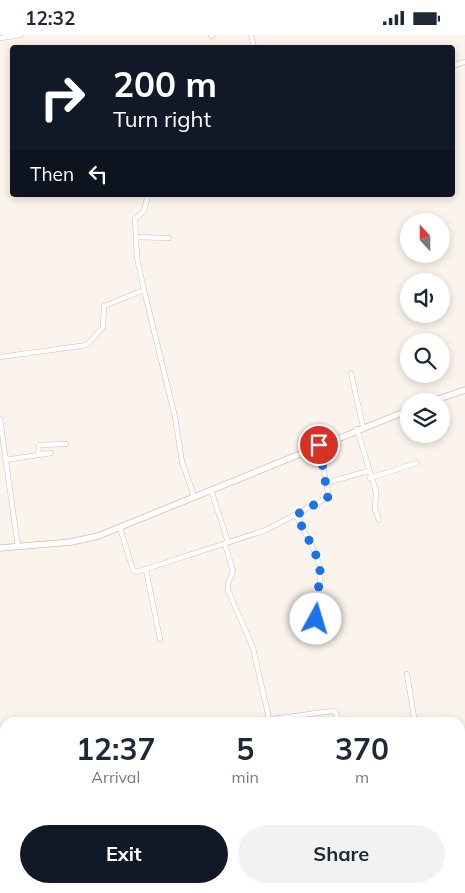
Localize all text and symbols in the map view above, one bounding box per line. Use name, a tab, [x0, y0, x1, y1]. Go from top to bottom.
text: 12:32	[25, 6, 75, 30]
text: 200 m	[113, 62, 217, 106]
icon: right	[30, 65, 95, 130]
text: Turn right	[113, 105, 211, 133]
icon: left	[84, 160, 112, 188]
text: Then	[30, 162, 74, 186]
north arrow	[400, 213, 450, 263]
map controls	[400, 213, 450, 443]
button: sound	[400, 273, 450, 323]
button: search	[400, 333, 450, 383]
button: layers	[400, 393, 450, 443]
pin	[298, 424, 340, 466]
icon: arrive	[305, 431, 333, 459]
position arrow	[289, 592, 341, 644]
text: 12:37	[76, 730, 156, 768]
text: 5	[236, 730, 254, 768]
text: 370	[335, 730, 389, 768]
text: Arrival	[91, 767, 140, 787]
text: min	[232, 767, 259, 787]
text: m	[355, 767, 369, 787]
button: Exit	[20, 825, 228, 883]
button: Share	[238, 825, 445, 883]

